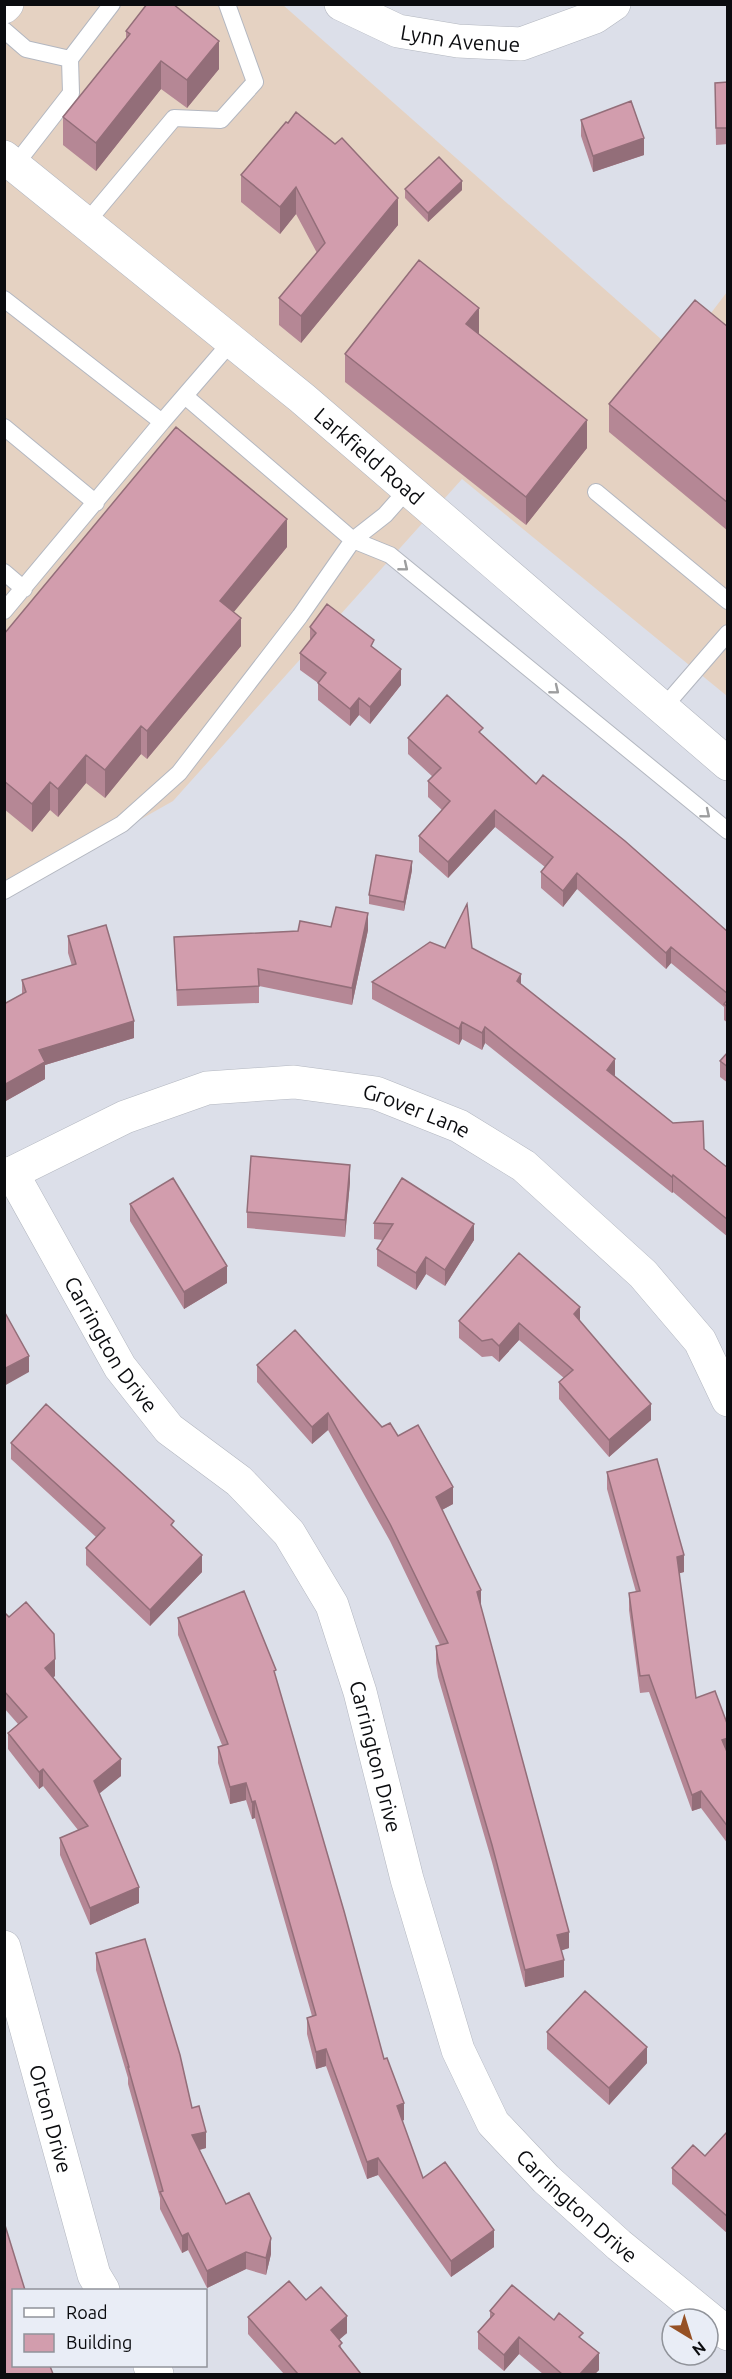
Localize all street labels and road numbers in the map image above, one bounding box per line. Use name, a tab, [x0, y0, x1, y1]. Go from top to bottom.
street label: Lynn Avenue	[399, 20, 521, 56]
street label: Larkfield Road	[310, 402, 429, 509]
street label: Grover Lane	[362, 1079, 475, 1142]
street label: Carrington Drive	[60, 1272, 163, 1417]
street label: Carrington Drive	[345, 1677, 407, 1835]
street label: Orton Drive	[25, 2062, 77, 2175]
street label: Carrington Drive	[512, 2144, 642, 2267]

